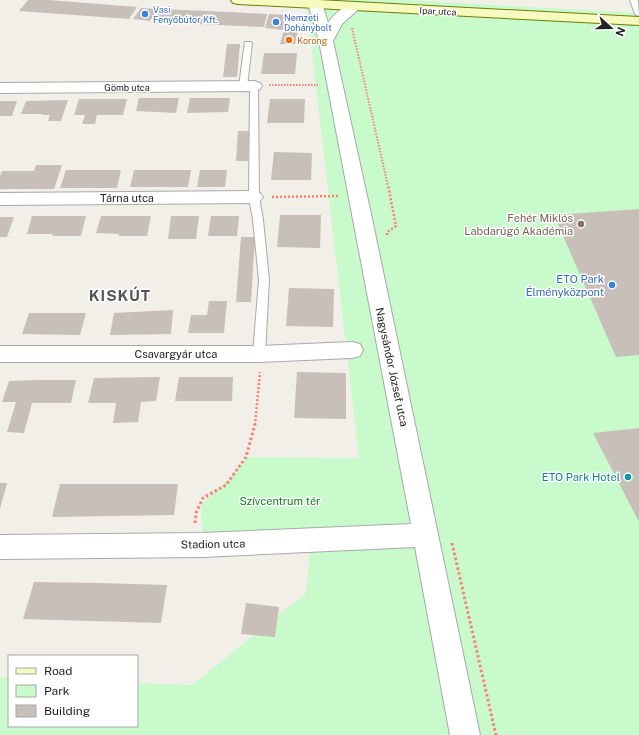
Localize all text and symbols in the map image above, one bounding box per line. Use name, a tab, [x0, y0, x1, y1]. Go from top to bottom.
place label: Vasi Fenyőbútor Kft.	[153, 4, 218, 25]
street label: Ipar utca	[419, 5, 457, 17]
north arrow	[591, 8, 631, 48]
marker: Vasi Fenyőbútor Kft.	[140, 9, 150, 19]
place label: Nemzeti Dohánybolt	[284, 12, 332, 33]
marker: Nemzeti Dohánybolt	[271, 17, 281, 27]
text: N	[613, 25, 627, 38]
marker: Korong	[284, 35, 294, 45]
place label: Korong	[297, 35, 328, 46]
street label: Gömb utca	[104, 82, 150, 93]
street label: Tárna utca	[100, 192, 154, 204]
place label: Fehér Miklós Labdarúgó Akadémia	[464, 212, 573, 237]
marker: Fehér Miklós Labdarúgó Akadémia	[576, 219, 586, 229]
place label: ETO Park Élményközpont	[526, 273, 604, 298]
marker: ETO Park Élményközpont	[607, 280, 617, 290]
district label: KISKÚT	[89, 286, 151, 304]
street label: Nagysándor József utca	[373, 306, 411, 428]
street label: Csavargyár utca	[135, 348, 217, 360]
place label: ETO Park Hotel	[542, 471, 620, 483]
marker: ETO Park Hotel	[623, 472, 633, 482]
park label: Szívcentrum tér	[240, 495, 320, 507]
street label: Stadion utca	[181, 537, 245, 551]
legend	[8, 655, 138, 727]
text: Road	[44, 664, 72, 678]
text: Park	[44, 684, 70, 698]
text: Building	[44, 704, 90, 718]

